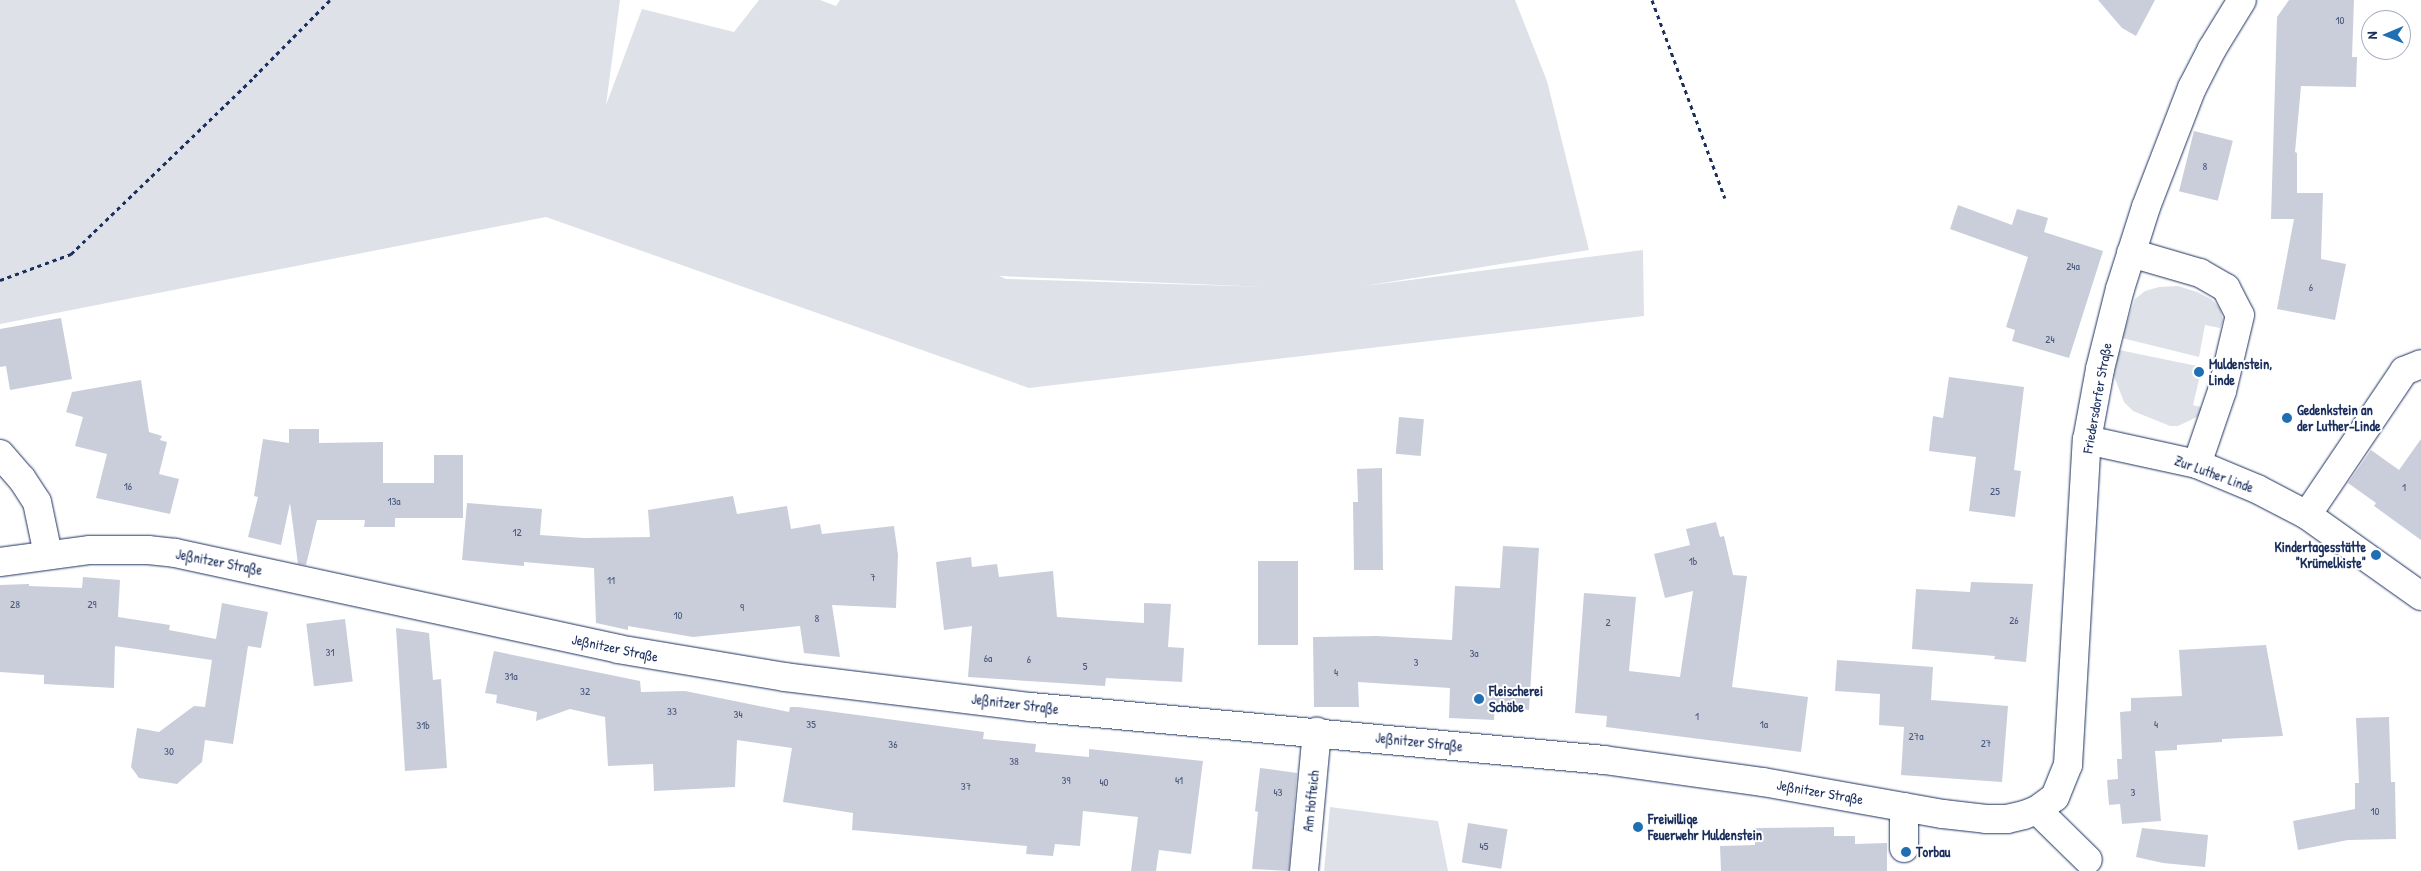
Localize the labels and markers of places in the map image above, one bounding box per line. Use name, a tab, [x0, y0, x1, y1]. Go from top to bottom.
place label: Muldenstein, Linde	[2209, 356, 2272, 388]
marker: Muldenstein, Linde	[2193, 366, 2205, 378]
place label: Gedenkstein an der Luther-Linde	[2297, 402, 2380, 434]
marker: Gedenkstein an der Luther-Linde	[2281, 412, 2293, 424]
place label: Kindertagesstätte "Krümelkiste"	[2274, 539, 2366, 572]
marker: Kindertagesstätte "Krümelkiste"	[2370, 549, 2382, 561]
place label: Fleischerei Schöbe	[1489, 683, 1543, 716]
marker: Fleischerei Schöbe	[1473, 693, 1485, 705]
place label: Freiwillige Feuerwehr Muldenstein	[1648, 811, 1762, 844]
marker: Freiwillige Feuerwehr Muldenstein	[1632, 821, 1644, 833]
place label: Torbau	[1916, 844, 1950, 860]
marker: Torbau	[1900, 846, 1912, 858]

